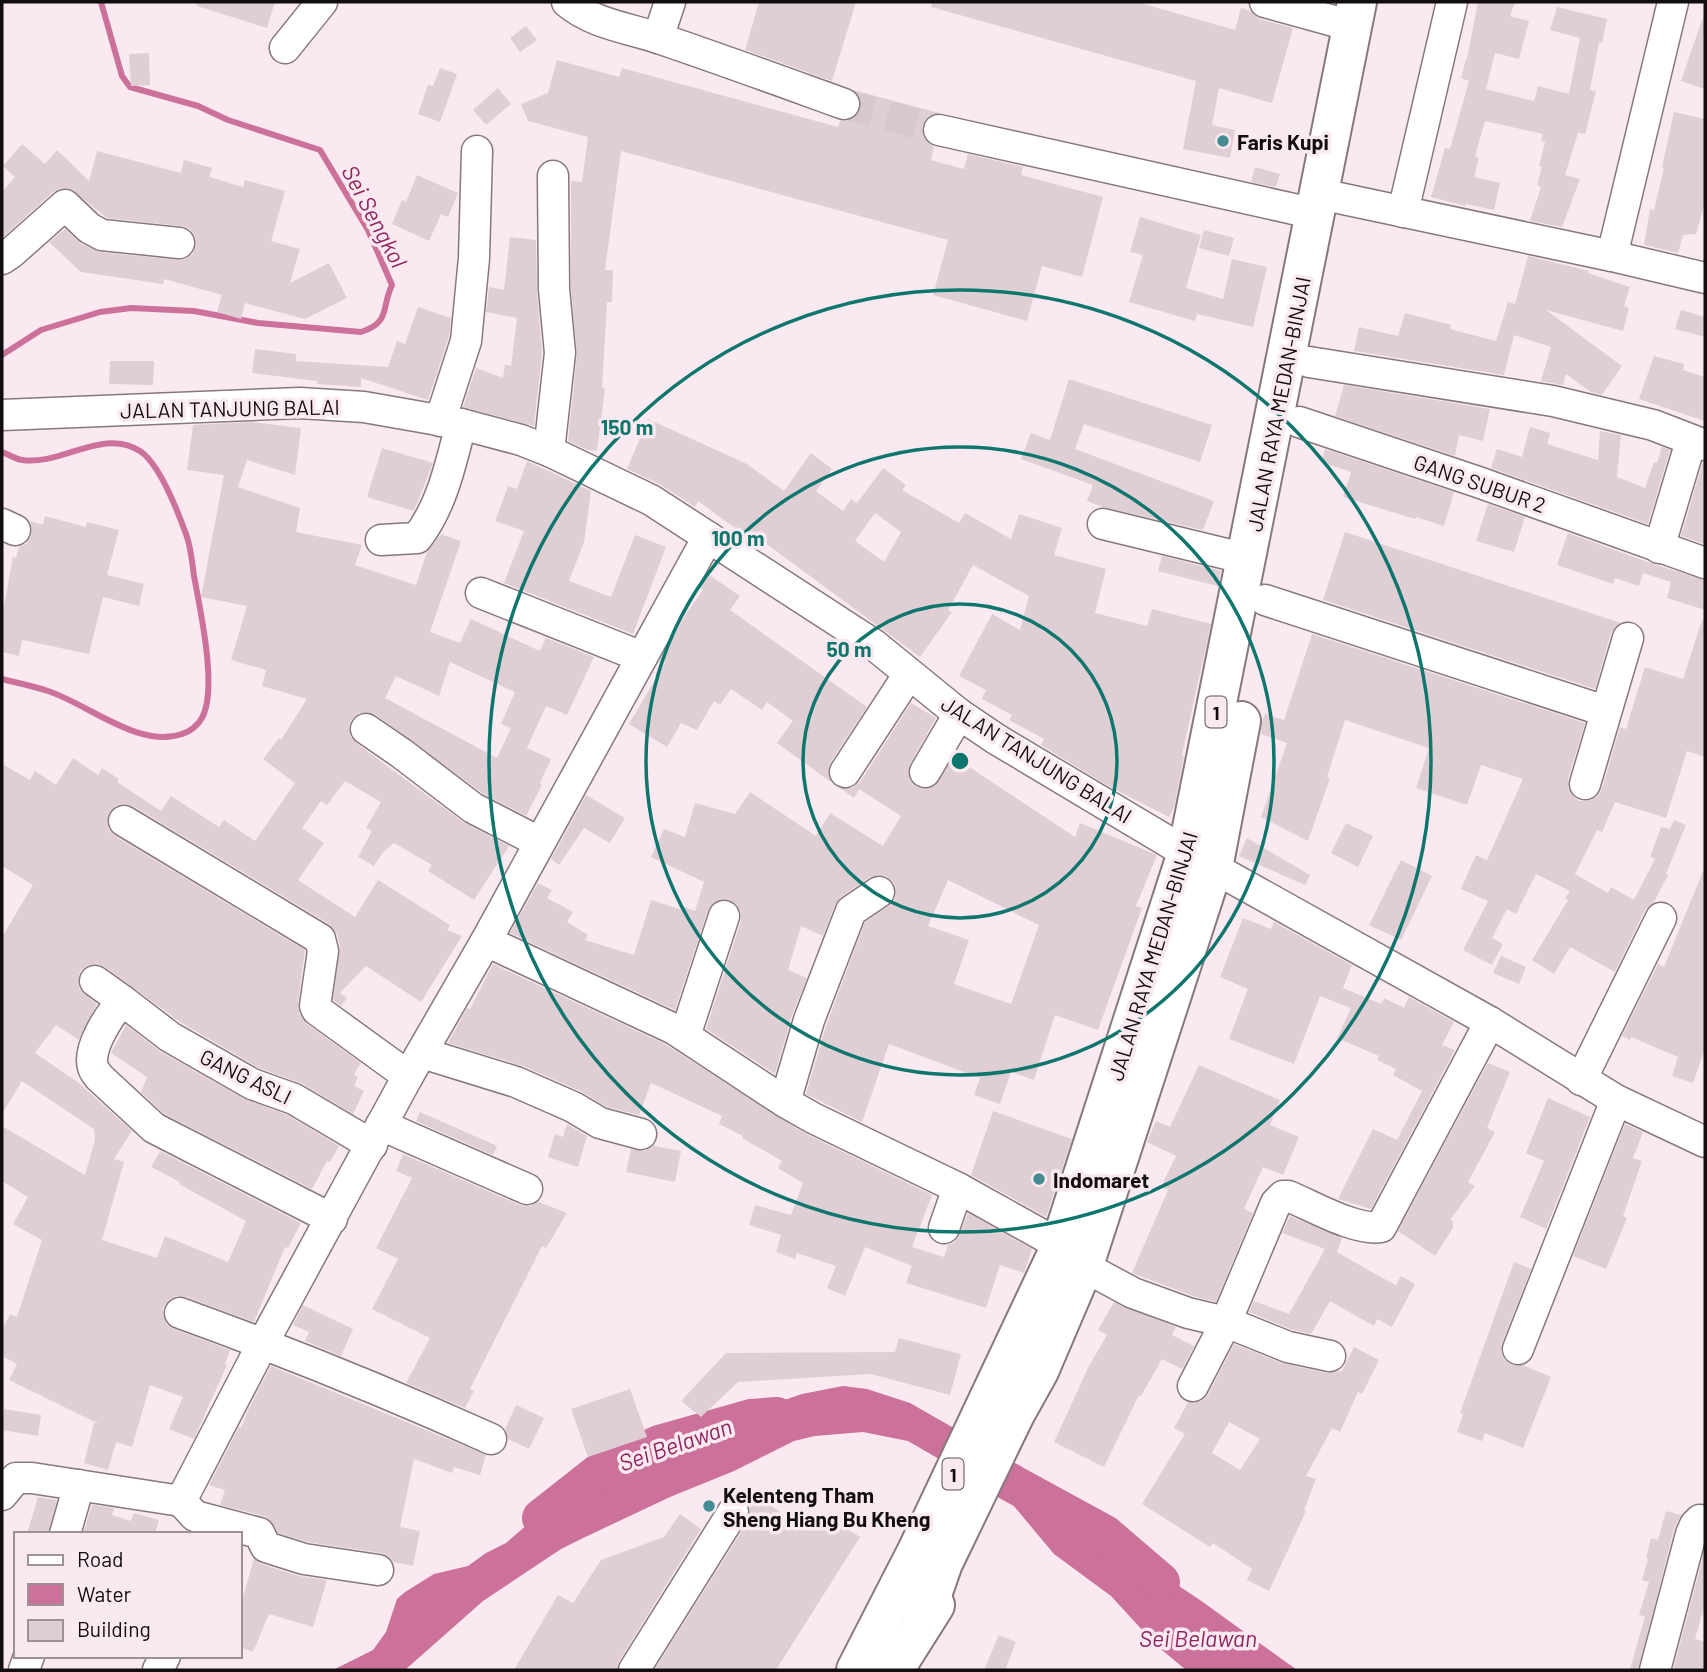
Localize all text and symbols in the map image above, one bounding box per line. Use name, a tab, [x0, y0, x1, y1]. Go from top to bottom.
place label: Faris Kupi	[1237, 129, 1329, 154]
marker: Faris Kupi	[1215, 133, 1231, 149]
water label: Sei Sengkol	[336, 160, 414, 272]
street label: JALAN RAYA MEDAN-BINJAI	[1241, 274, 1315, 534]
street label: JALAN TANJUNG BALAI	[120, 394, 340, 422]
text: 150 m	[601, 414, 653, 439]
street label: GANG SUBUR 2	[1411, 449, 1549, 517]
text: 100 m	[711, 525, 765, 550]
text: 50 m	[826, 636, 872, 661]
street label: JALAN TANJUNG BALAI	[937, 690, 1137, 828]
road number: 1	[1206, 696, 1226, 727]
centre of rings	[948, 749, 972, 773]
street label: JALAN RAYA MEDAN-BINJAI	[1102, 828, 1202, 1084]
street label: GANG ASLI	[196, 1043, 296, 1109]
place label: Indomaret	[1053, 1167, 1149, 1192]
marker: Indomaret	[1031, 1171, 1047, 1187]
water label: Sei Belawan	[615, 1412, 735, 1476]
road number: 1	[942, 1458, 964, 1490]
place label: Kelenteng Tham Sheng Hiang Bu Kheng	[723, 1482, 930, 1531]
marker: Kelenteng Tham Sheng Hiang Bu Kheng	[701, 1498, 717, 1514]
legend	[14, 1532, 242, 1658]
text: Road	[77, 1546, 123, 1571]
text: Water	[77, 1581, 132, 1606]
text: Building	[77, 1616, 151, 1641]
water label: Sei Belawan	[1139, 1624, 1257, 1652]

